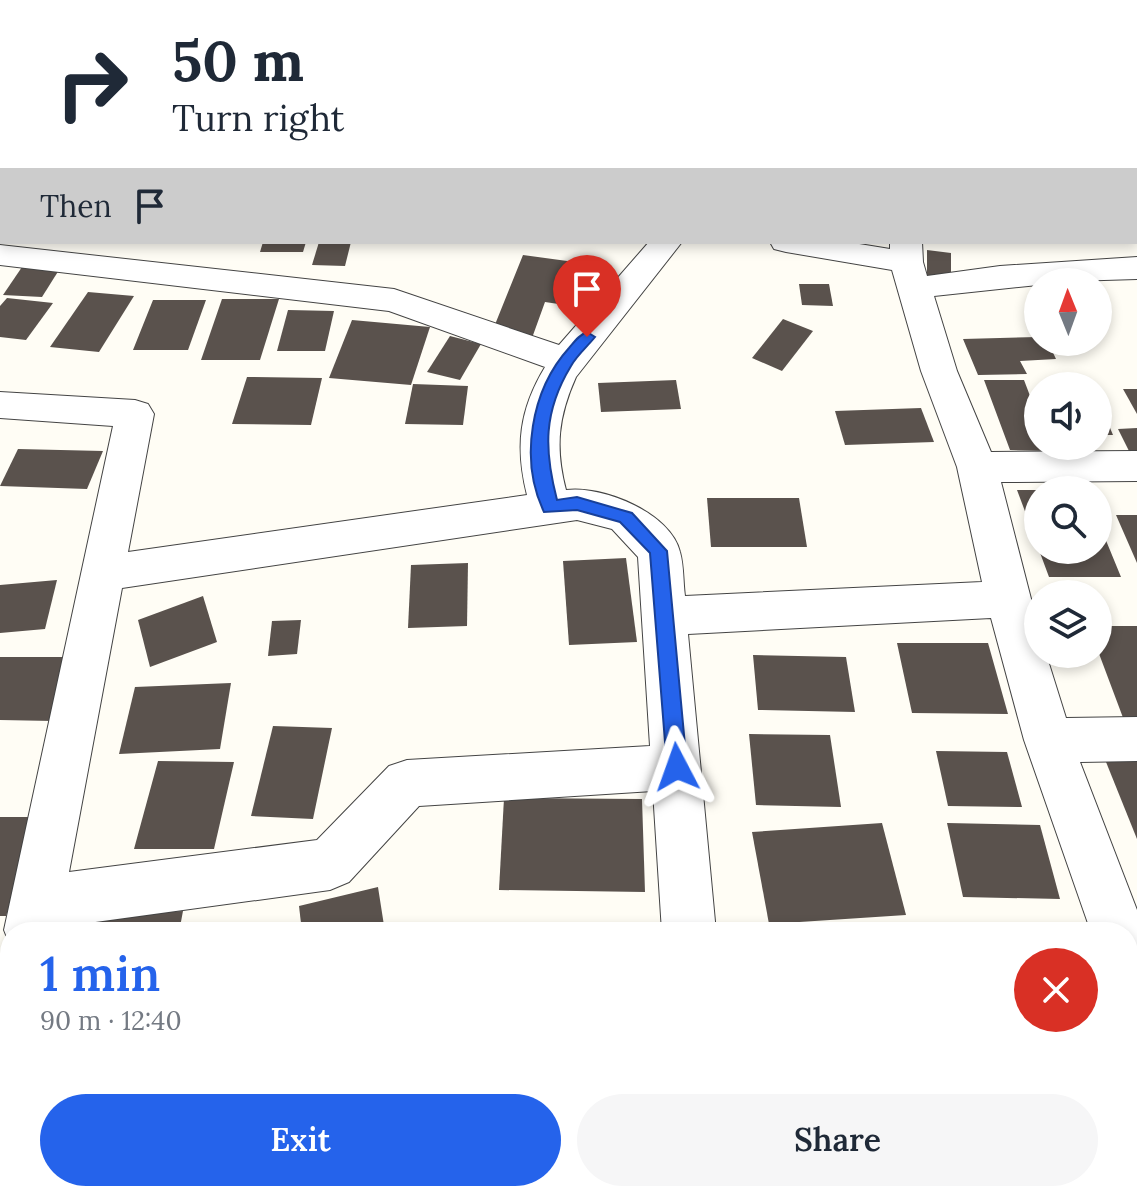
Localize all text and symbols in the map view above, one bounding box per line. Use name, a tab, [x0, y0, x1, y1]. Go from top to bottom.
text: 50 m	[172, 25, 304, 96]
icon: right	[40, 32, 144, 136]
text: Turn right	[172, 95, 345, 141]
icon: arrive	[128, 184, 172, 228]
text: Then	[40, 187, 112, 225]
pin	[553, 255, 621, 337]
icon: arrive	[565, 267, 609, 311]
north arrow	[1024, 268, 1112, 356]
map controls	[1024, 268, 1112, 668]
button: sound	[1024, 372, 1112, 460]
button: search	[1024, 476, 1112, 564]
button: layers	[1024, 580, 1112, 668]
position arrow	[635, 725, 719, 809]
text: 1 min	[40, 943, 160, 1004]
button: close	[1014, 948, 1098, 1032]
text: 90 m · 12:40	[40, 1004, 182, 1037]
button: Exit	[40, 1094, 561, 1186]
button: Share	[577, 1094, 1098, 1186]

